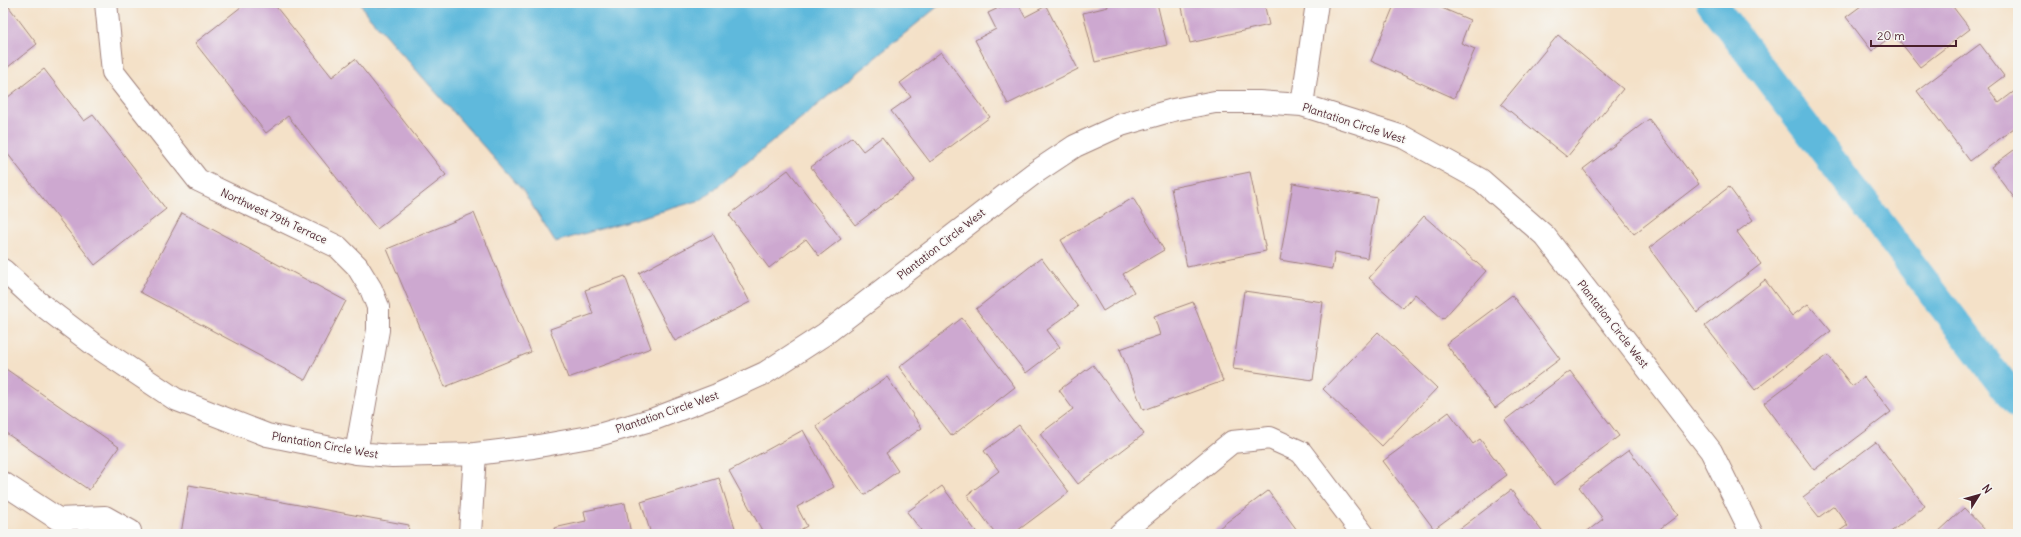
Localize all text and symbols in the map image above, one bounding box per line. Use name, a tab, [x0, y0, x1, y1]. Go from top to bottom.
scale bar	[1871, 22, 1956, 48]
text: 20 m	[1877, 28, 1905, 43]
street label: Plantation Circle West	[1301, 100, 1408, 146]
street label: Northwest 79th Terrace	[219, 185, 329, 247]
street label: Plantation Circle West	[894, 205, 988, 283]
street label: Plantation Circle West	[1574, 277, 1652, 371]
street label: Plantation Circle West	[614, 388, 721, 436]
street label: Plantation Circle West	[271, 429, 380, 461]
north arrow	[1959, 475, 1999, 515]
text: N	[1979, 482, 1995, 496]

